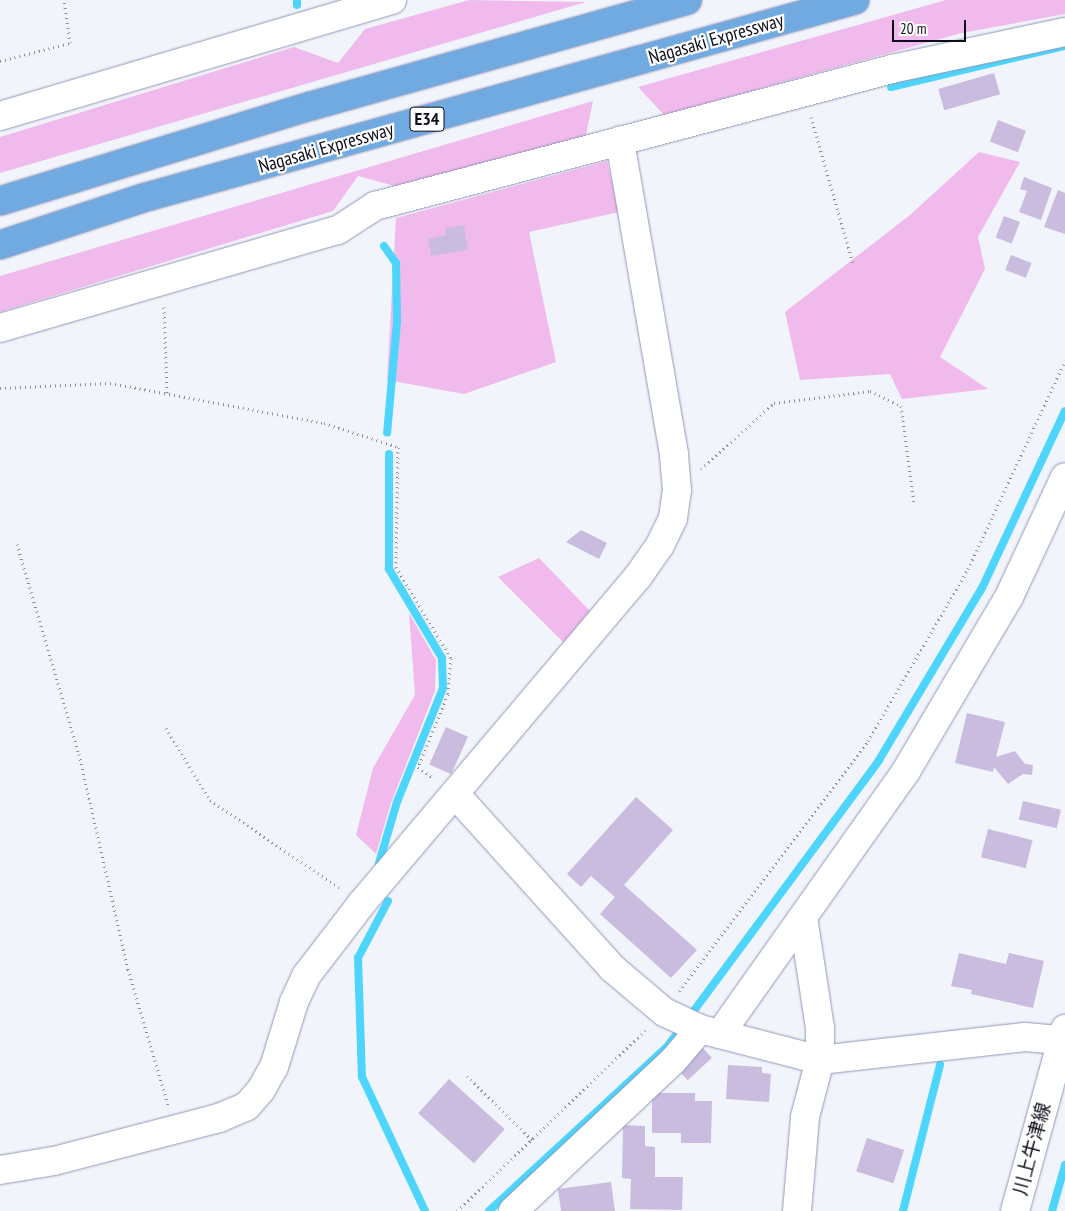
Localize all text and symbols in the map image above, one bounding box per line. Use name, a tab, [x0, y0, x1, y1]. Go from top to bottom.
street label: Nagasaki Expressway	[646, 9, 786, 69]
scale bar	[895, 10, 969, 42]
text: 20 m	[900, 19, 926, 38]
road number: E34	[410, 104, 444, 134]
street label: Nagasaki Expressway	[256, 118, 396, 178]
street label: 川上牛津線	[1009, 1100, 1055, 1198]

